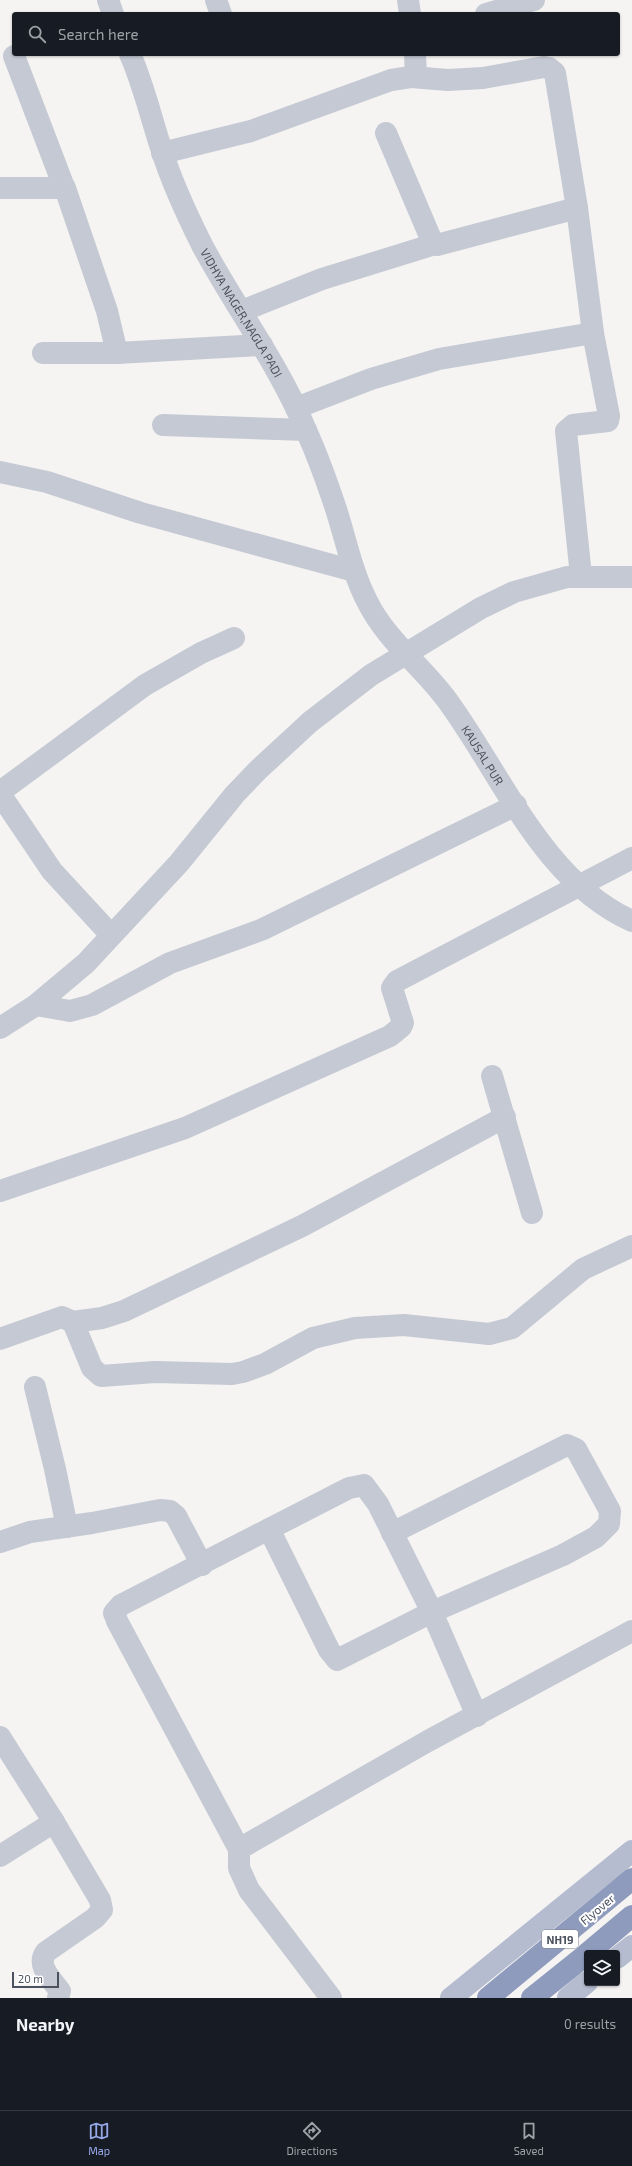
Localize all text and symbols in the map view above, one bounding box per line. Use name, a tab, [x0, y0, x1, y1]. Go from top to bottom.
search box	[12, 12, 620, 56]
icon: search	[26, 23, 48, 45]
text: Search here	[58, 25, 139, 43]
street label: VIDHYA NAGER,NAGLA PADI	[198, 246, 286, 379]
street label: KAUSAL PUR	[459, 722, 507, 787]
street label: Flyover	[577, 1891, 617, 1927]
road number: NH19	[542, 1930, 578, 1948]
map controls	[584, 1950, 620, 1986]
button: layers	[584, 1950, 620, 1986]
scale bar	[12, 1970, 59, 1989]
text: 20 m	[18, 1972, 43, 1985]
text: Nearby	[16, 2014, 74, 2034]
text: 0 results	[564, 2016, 616, 2032]
tab: Map	[88, 2120, 110, 2157]
tab: Directions	[287, 2120, 337, 2157]
tab: Saved	[514, 2120, 544, 2157]

